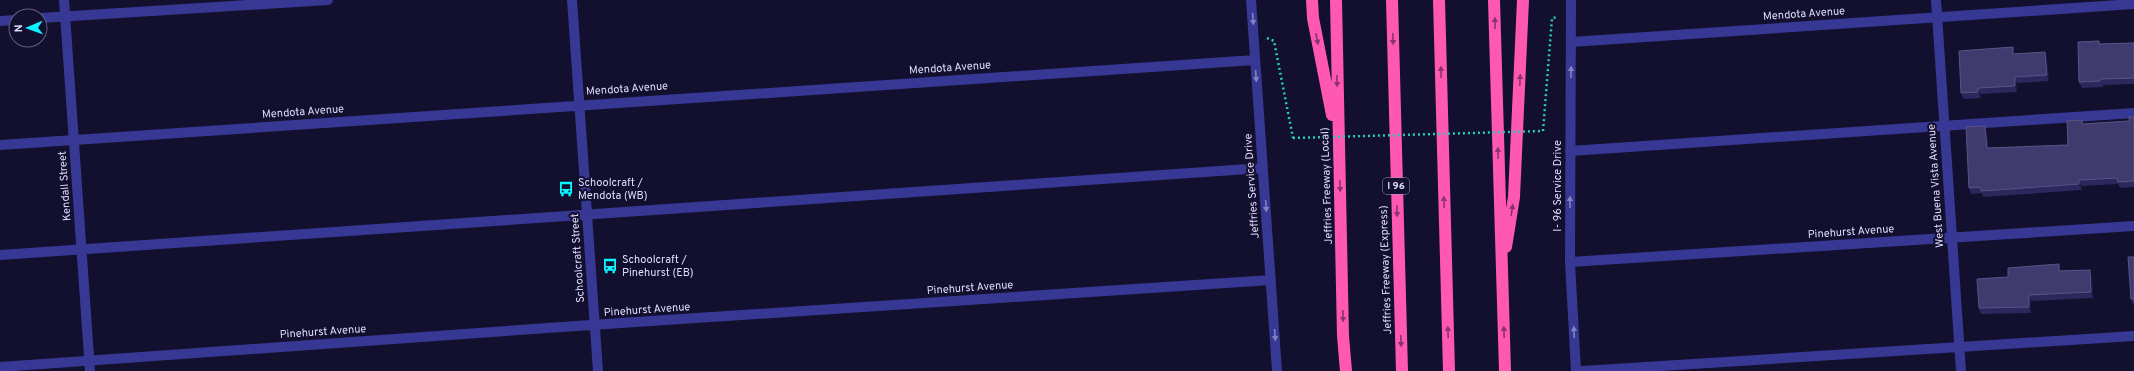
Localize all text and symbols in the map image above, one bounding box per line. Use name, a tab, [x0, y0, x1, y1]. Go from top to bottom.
street label: Mendota Avenue	[1763, 4, 1846, 24]
north arrow	[8, 8, 48, 48]
one-way arrow	[1249, 13, 1256, 25]
one-way arrow	[1492, 16, 1498, 29]
text: N	[12, 24, 26, 33]
one-way arrow	[1314, 32, 1320, 45]
one-way arrow	[1389, 33, 1396, 45]
street label: Mendota Avenue	[909, 58, 992, 78]
one-way arrow	[1438, 65, 1444, 78]
one-way arrow	[1568, 65, 1574, 78]
one-way arrow	[1253, 70, 1260, 82]
one-way arrow	[1517, 73, 1523, 86]
one-way arrow	[1334, 75, 1340, 88]
street label: Mendota Avenue	[586, 79, 669, 99]
street label: Mendota Avenue	[262, 102, 345, 122]
street label: West Buena Vista Avenue	[1925, 124, 1947, 248]
street label: Jeffries Freeway (Local)	[1318, 127, 1336, 245]
street label: Jeffries Service Drive	[1241, 133, 1263, 239]
street label: I- 96 Service Drive	[1551, 140, 1565, 232]
one-way arrow	[1495, 146, 1501, 159]
street label: Kendall Street	[56, 151, 74, 221]
place label: Schoolcraft / Mendota (WB)	[578, 176, 647, 203]
road number: I 96	[1383, 178, 1409, 194]
bus stop icon: Schoolcraft / Mendota (WB)	[557, 180, 575, 198]
one-way arrow	[1336, 180, 1343, 192]
one-way arrow	[1441, 195, 1447, 208]
one-way arrow	[1567, 195, 1573, 208]
one-way arrow	[1262, 200, 1269, 212]
one-way arrow	[1509, 204, 1515, 216]
street label: Jeffries Freeway (Express)	[1377, 205, 1395, 335]
one-way arrow	[1394, 205, 1400, 218]
street label: Schoolcraft Street	[568, 213, 588, 303]
street label: Pinehurst Avenue	[1807, 222, 1895, 242]
place label: Schoolcraft / Pinehurst (EB)	[622, 253, 694, 280]
bus stop icon: Schoolcraft / Pinehurst (EB)	[601, 257, 619, 275]
street label: Pinehurst Avenue	[926, 278, 1014, 298]
street label: Pinehurst Avenue	[603, 300, 691, 320]
one-way arrow	[1340, 310, 1346, 323]
street label: Pinehurst Avenue	[279, 322, 367, 342]
one-way arrow	[1445, 325, 1451, 338]
one-way arrow	[1571, 325, 1577, 338]
one-way arrow	[1500, 326, 1507, 338]
one-way arrow	[1271, 329, 1278, 342]
one-way arrow	[1398, 335, 1404, 348]

